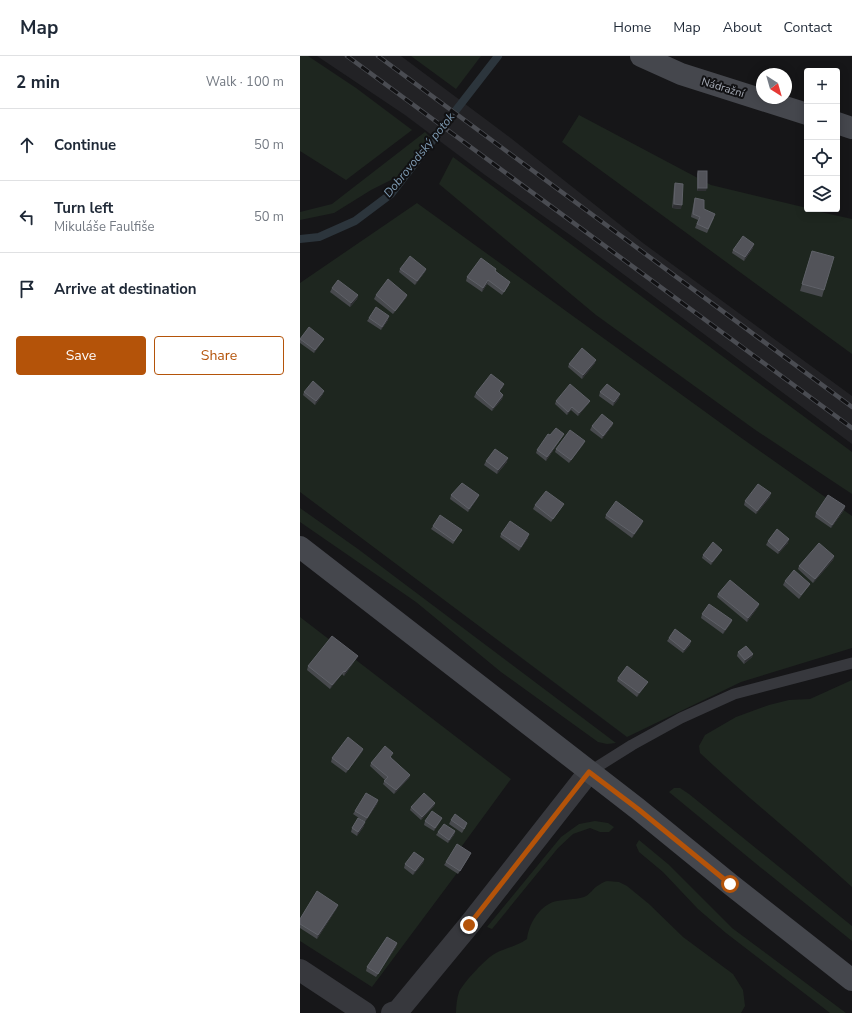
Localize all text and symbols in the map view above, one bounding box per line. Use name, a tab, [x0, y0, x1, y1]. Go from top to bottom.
text: Map	[20, 15, 58, 41]
text: Home	[613, 18, 651, 37]
text: Map	[673, 18, 701, 37]
text: About	[723, 18, 762, 37]
text: Contact	[784, 18, 832, 37]
north arrow	[756, 68, 792, 104]
map controls	[804, 68, 840, 212]
button: +	[804, 68, 840, 104]
text: 2 min	[16, 71, 60, 94]
text: Walk · 100 m	[206, 73, 284, 91]
street label: Nádražní	[700, 74, 747, 102]
button: −	[804, 104, 840, 140]
water label: Dobrovodský potok	[380, 109, 459, 201]
icon: ahead	[16, 134, 38, 156]
text: Continue	[54, 135, 116, 155]
text: 50 m	[254, 136, 284, 154]
button: locate	[804, 140, 840, 176]
button: layers	[804, 176, 840, 212]
text: Turn left	[54, 198, 113, 218]
icon: left	[16, 206, 38, 228]
text: 50 m	[254, 208, 284, 226]
text: Mikuláše Faulfiše	[54, 218, 154, 236]
icon: arrive	[16, 278, 38, 300]
text: Arrive at destination	[54, 279, 197, 299]
button: Save	[16, 336, 146, 375]
button: Share	[154, 336, 284, 375]
route start	[721, 875, 739, 893]
route end	[460, 916, 478, 934]

